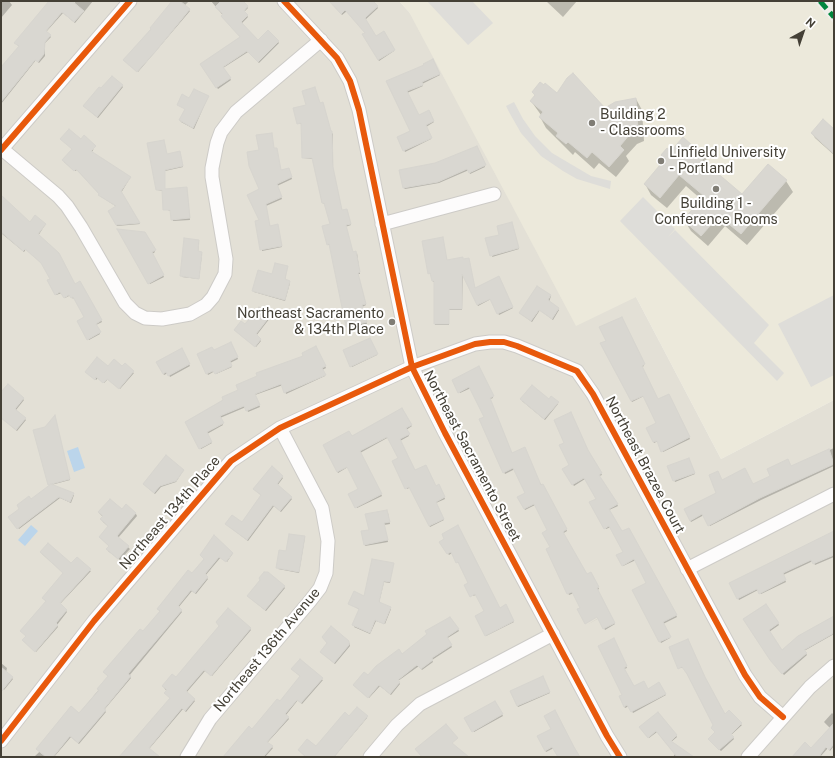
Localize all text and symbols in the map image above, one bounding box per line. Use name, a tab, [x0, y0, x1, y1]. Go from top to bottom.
north arrow	[783, 12, 823, 52]
text: N	[804, 15, 818, 30]
place label: Building 2 - Classrooms	[600, 107, 685, 140]
marker: Building 2 - Classrooms	[587, 118, 597, 128]
place label: Linfield University - Portland	[669, 145, 786, 178]
marker: Linfield University - Portland	[656, 156, 666, 166]
marker: Building 1 - Conference Rooms	[711, 184, 721, 194]
place label: Building 1 - Conference Rooms	[654, 196, 778, 228]
place label: Northeast Sacramento & 134th Place	[237, 306, 384, 338]
marker: Northeast Sacramento & 134th Place	[387, 317, 397, 327]
street label: Northeast Sacramento Street	[420, 368, 524, 544]
street label: Northeast Brazee Court	[602, 393, 688, 537]
street label: Northeast 134th Place	[116, 453, 224, 573]
street label: Northeast 136th Avenue	[210, 585, 324, 715]

